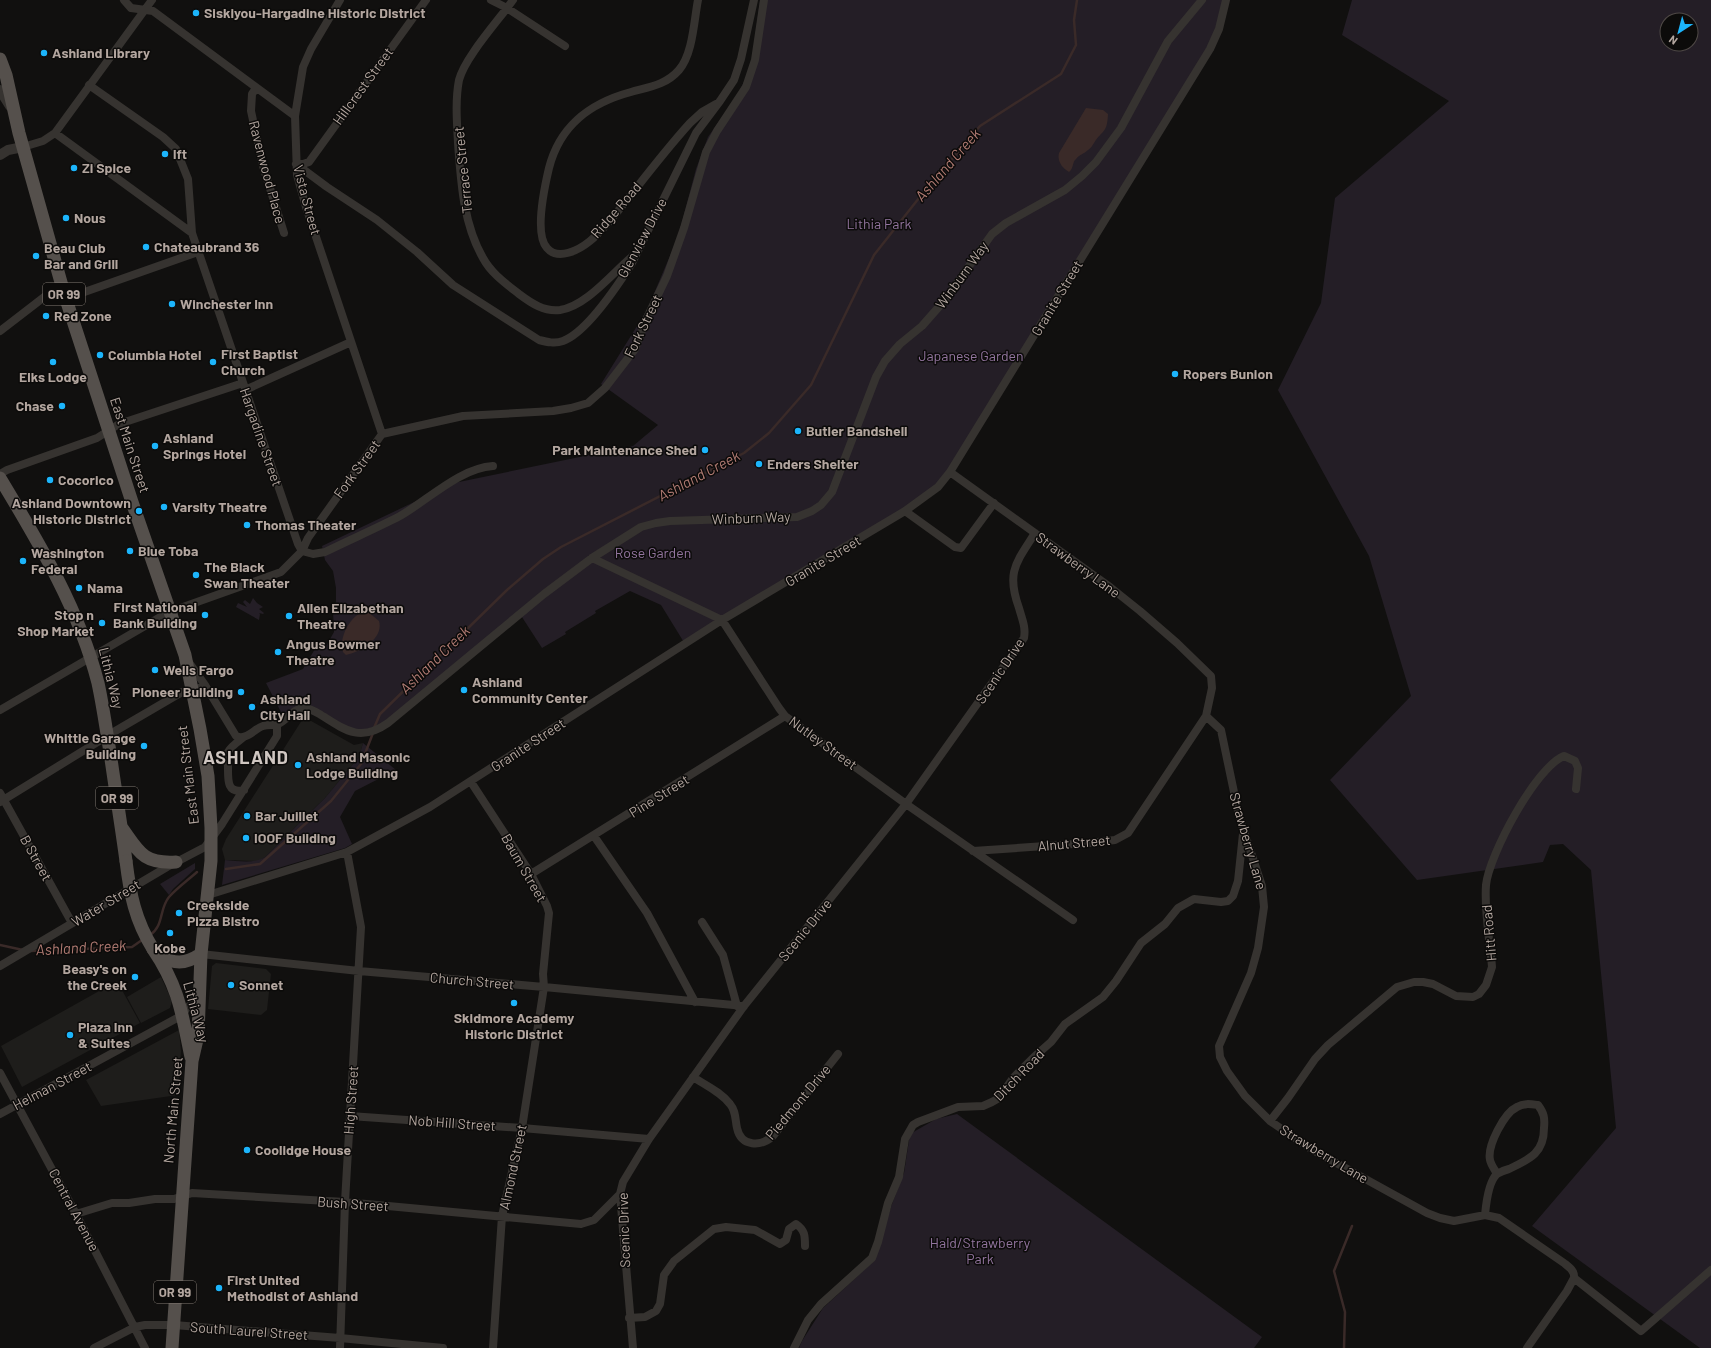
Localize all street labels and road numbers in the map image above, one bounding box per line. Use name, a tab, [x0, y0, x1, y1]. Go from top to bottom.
street label: Hillcrest Street	[329, 44, 396, 128]
street label: Ravenwood Place	[246, 119, 289, 225]
street label: Terrace Street	[449, 126, 476, 214]
street label: Vista Street	[290, 163, 325, 237]
street label: Ridge Road	[587, 178, 645, 241]
street label: Glenview Drive	[613, 195, 670, 281]
street label: Winburn Way	[931, 237, 992, 312]
street label: Granite Street	[1027, 257, 1086, 339]
road number: OR 99	[43, 283, 85, 305]
street label: Fork Street	[620, 291, 665, 360]
street label: Hargadine Street	[237, 385, 286, 488]
street label: East Main Street	[107, 395, 154, 495]
street label: Fork Street	[330, 436, 384, 501]
street label: Winburn Way	[711, 508, 791, 527]
street label: Strawberry Lane	[1033, 528, 1124, 601]
street label: Granite Street	[782, 531, 864, 590]
street label: Scenic Drive	[971, 635, 1028, 707]
street label: Lithia Way	[96, 645, 127, 711]
street label: Nutley Street	[786, 712, 861, 773]
street label: Granite Street	[487, 714, 568, 775]
street label: East Main Street	[173, 725, 202, 825]
street label: Pine Street	[625, 770, 692, 821]
road number: OR 99	[96, 787, 138, 809]
street label: Strawberry Lane	[1226, 790, 1270, 891]
street label: Baum Street	[498, 831, 551, 905]
street label: Alnut Street	[1037, 831, 1111, 854]
street label: B Street	[17, 832, 56, 884]
street label: Water Street	[68, 875, 143, 930]
street label: Scenic Drive	[774, 895, 835, 964]
street label: Hitt Road	[1478, 904, 1499, 962]
street label: Church Street	[429, 968, 515, 993]
street label: Lithia Way	[180, 979, 213, 1045]
street label: Ditch Road	[990, 1045, 1048, 1104]
street label: North Main Street	[159, 1056, 186, 1164]
street label: Helman Street	[9, 1058, 94, 1114]
street label: Piedmont Drive	[761, 1061, 834, 1143]
street label: High Street	[340, 1065, 361, 1135]
street label: Nob Hill Street	[408, 1111, 496, 1134]
street label: Strawberry Lane	[1277, 1120, 1372, 1187]
street label: Almond Street	[495, 1123, 530, 1211]
street label: Central Avenue	[45, 1165, 103, 1254]
street label: Scenic Drive	[614, 1192, 633, 1268]
street label: Bush Street	[317, 1193, 389, 1214]
road number: OR 99	[154, 1281, 196, 1303]
street label: South Laurel Street	[190, 1318, 309, 1343]

